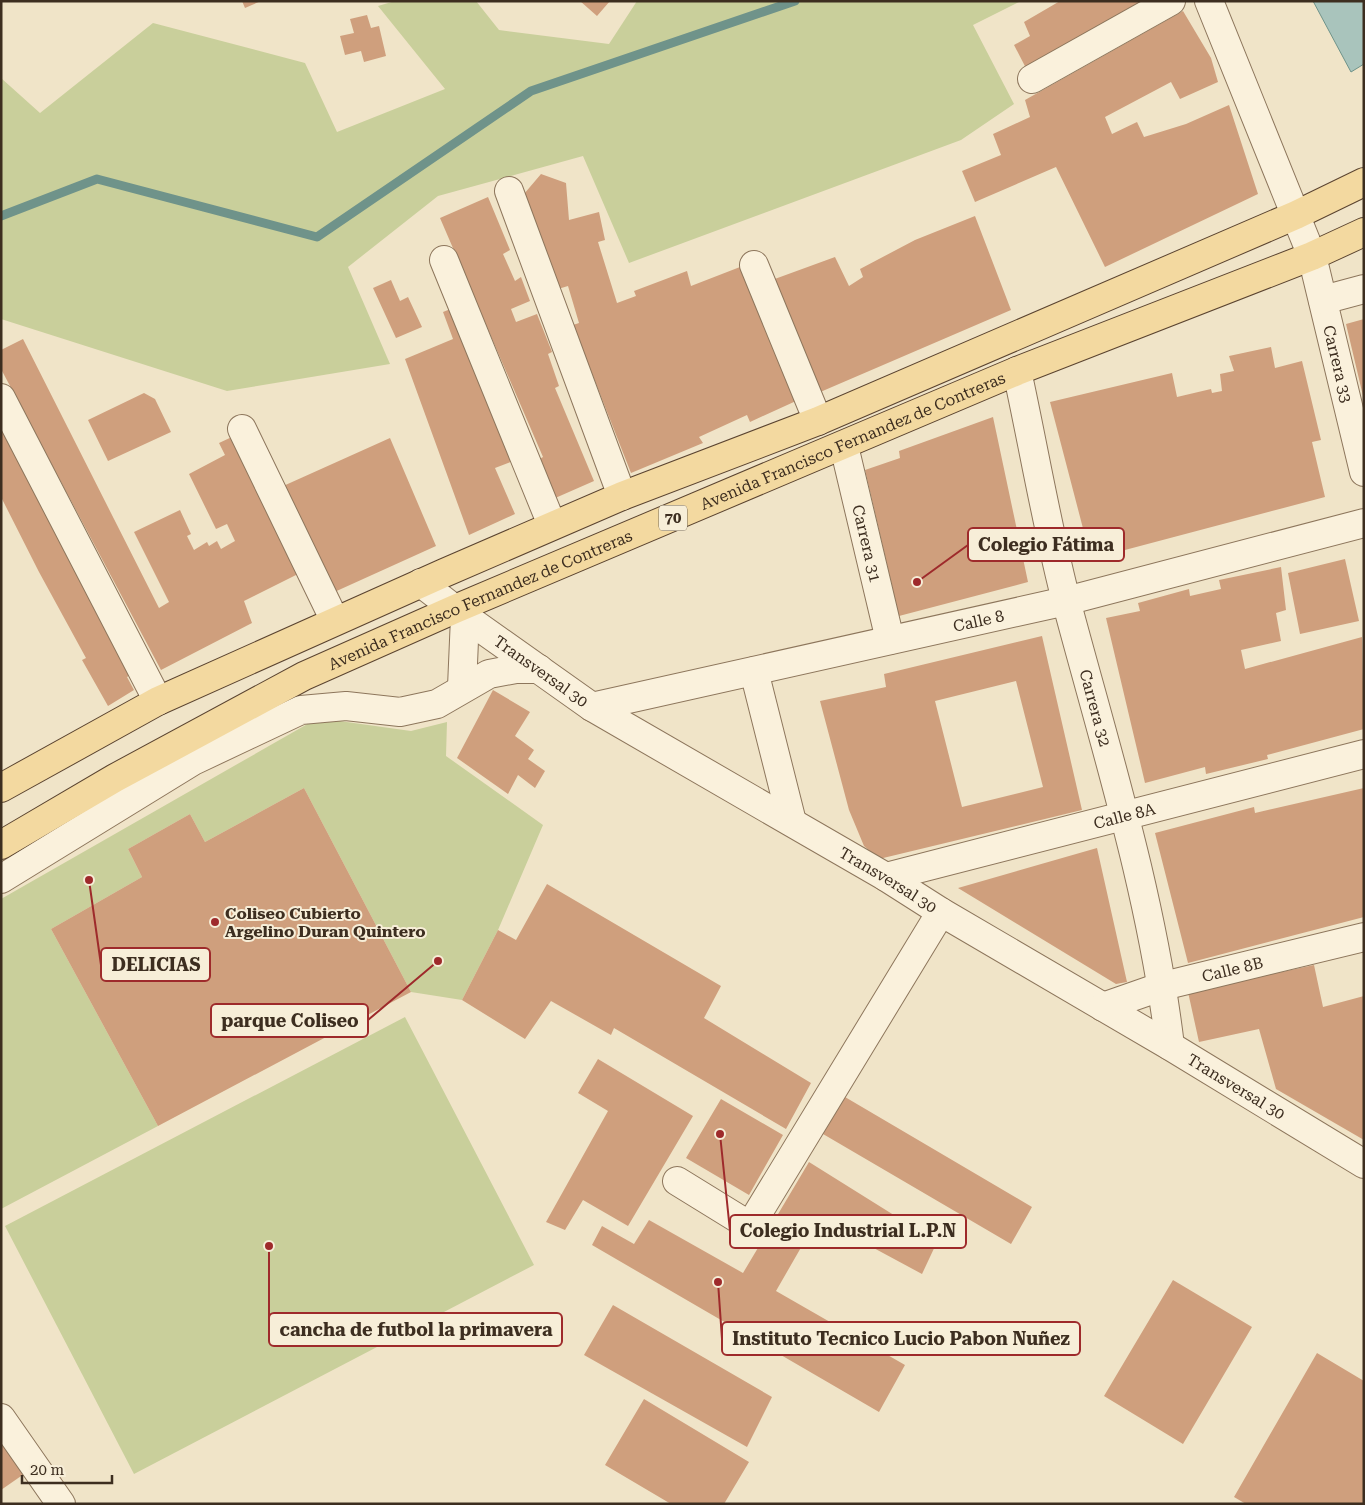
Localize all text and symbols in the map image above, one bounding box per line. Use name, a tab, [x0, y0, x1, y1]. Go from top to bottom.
street label: Carrera 33	[1319, 323, 1356, 405]
street label: Avenida Francisco Fernandez de Contreras	[697, 368, 1008, 514]
street label: Carrera 31	[849, 503, 885, 584]
road number: 70	[659, 506, 687, 530]
street label: Avenida Francisco Fernandez de Contreras	[325, 525, 635, 674]
callout: Colegio Fátima	[968, 528, 1124, 561]
text: Colegio Fátima	[978, 534, 1114, 555]
street label: Calle 8	[951, 606, 1006, 636]
street label: Transversal 30	[490, 631, 592, 711]
street label: Carrera 32	[1076, 667, 1115, 748]
street label: Calle 8A	[1091, 798, 1158, 833]
street label: Transversal 30	[836, 843, 941, 916]
place label: Coliseo Cubierto Argelino Duran Quintero	[225, 904, 426, 941]
marker: Coliseo Cubierto Argelino Duran Quintero	[209, 916, 221, 928]
callout: DELICIAS	[101, 948, 210, 981]
street label: Calle 8B	[1200, 952, 1265, 986]
text: DELICIAS	[111, 954, 201, 975]
callout: parque Coliseo	[211, 1004, 368, 1037]
text: parque Coliseo	[221, 1010, 359, 1031]
street label: Transversal 30	[1184, 1049, 1289, 1123]
callout: Colegio Industrial L.P.N	[730, 1215, 966, 1248]
text: Colegio Industrial L.P.N	[740, 1220, 956, 1241]
callout: cancha de futbol la primavera	[269, 1313, 562, 1346]
text: cancha de futbol la primavera	[280, 1319, 553, 1340]
callout: Instituto Tecnico Lucio Pabon Nuñez	[722, 1322, 1080, 1355]
text: Instituto Tecnico Lucio Pabon Nuñez	[732, 1328, 1070, 1349]
scale bar	[22, 1452, 112, 1484]
text: 20 m	[30, 1461, 65, 1479]

